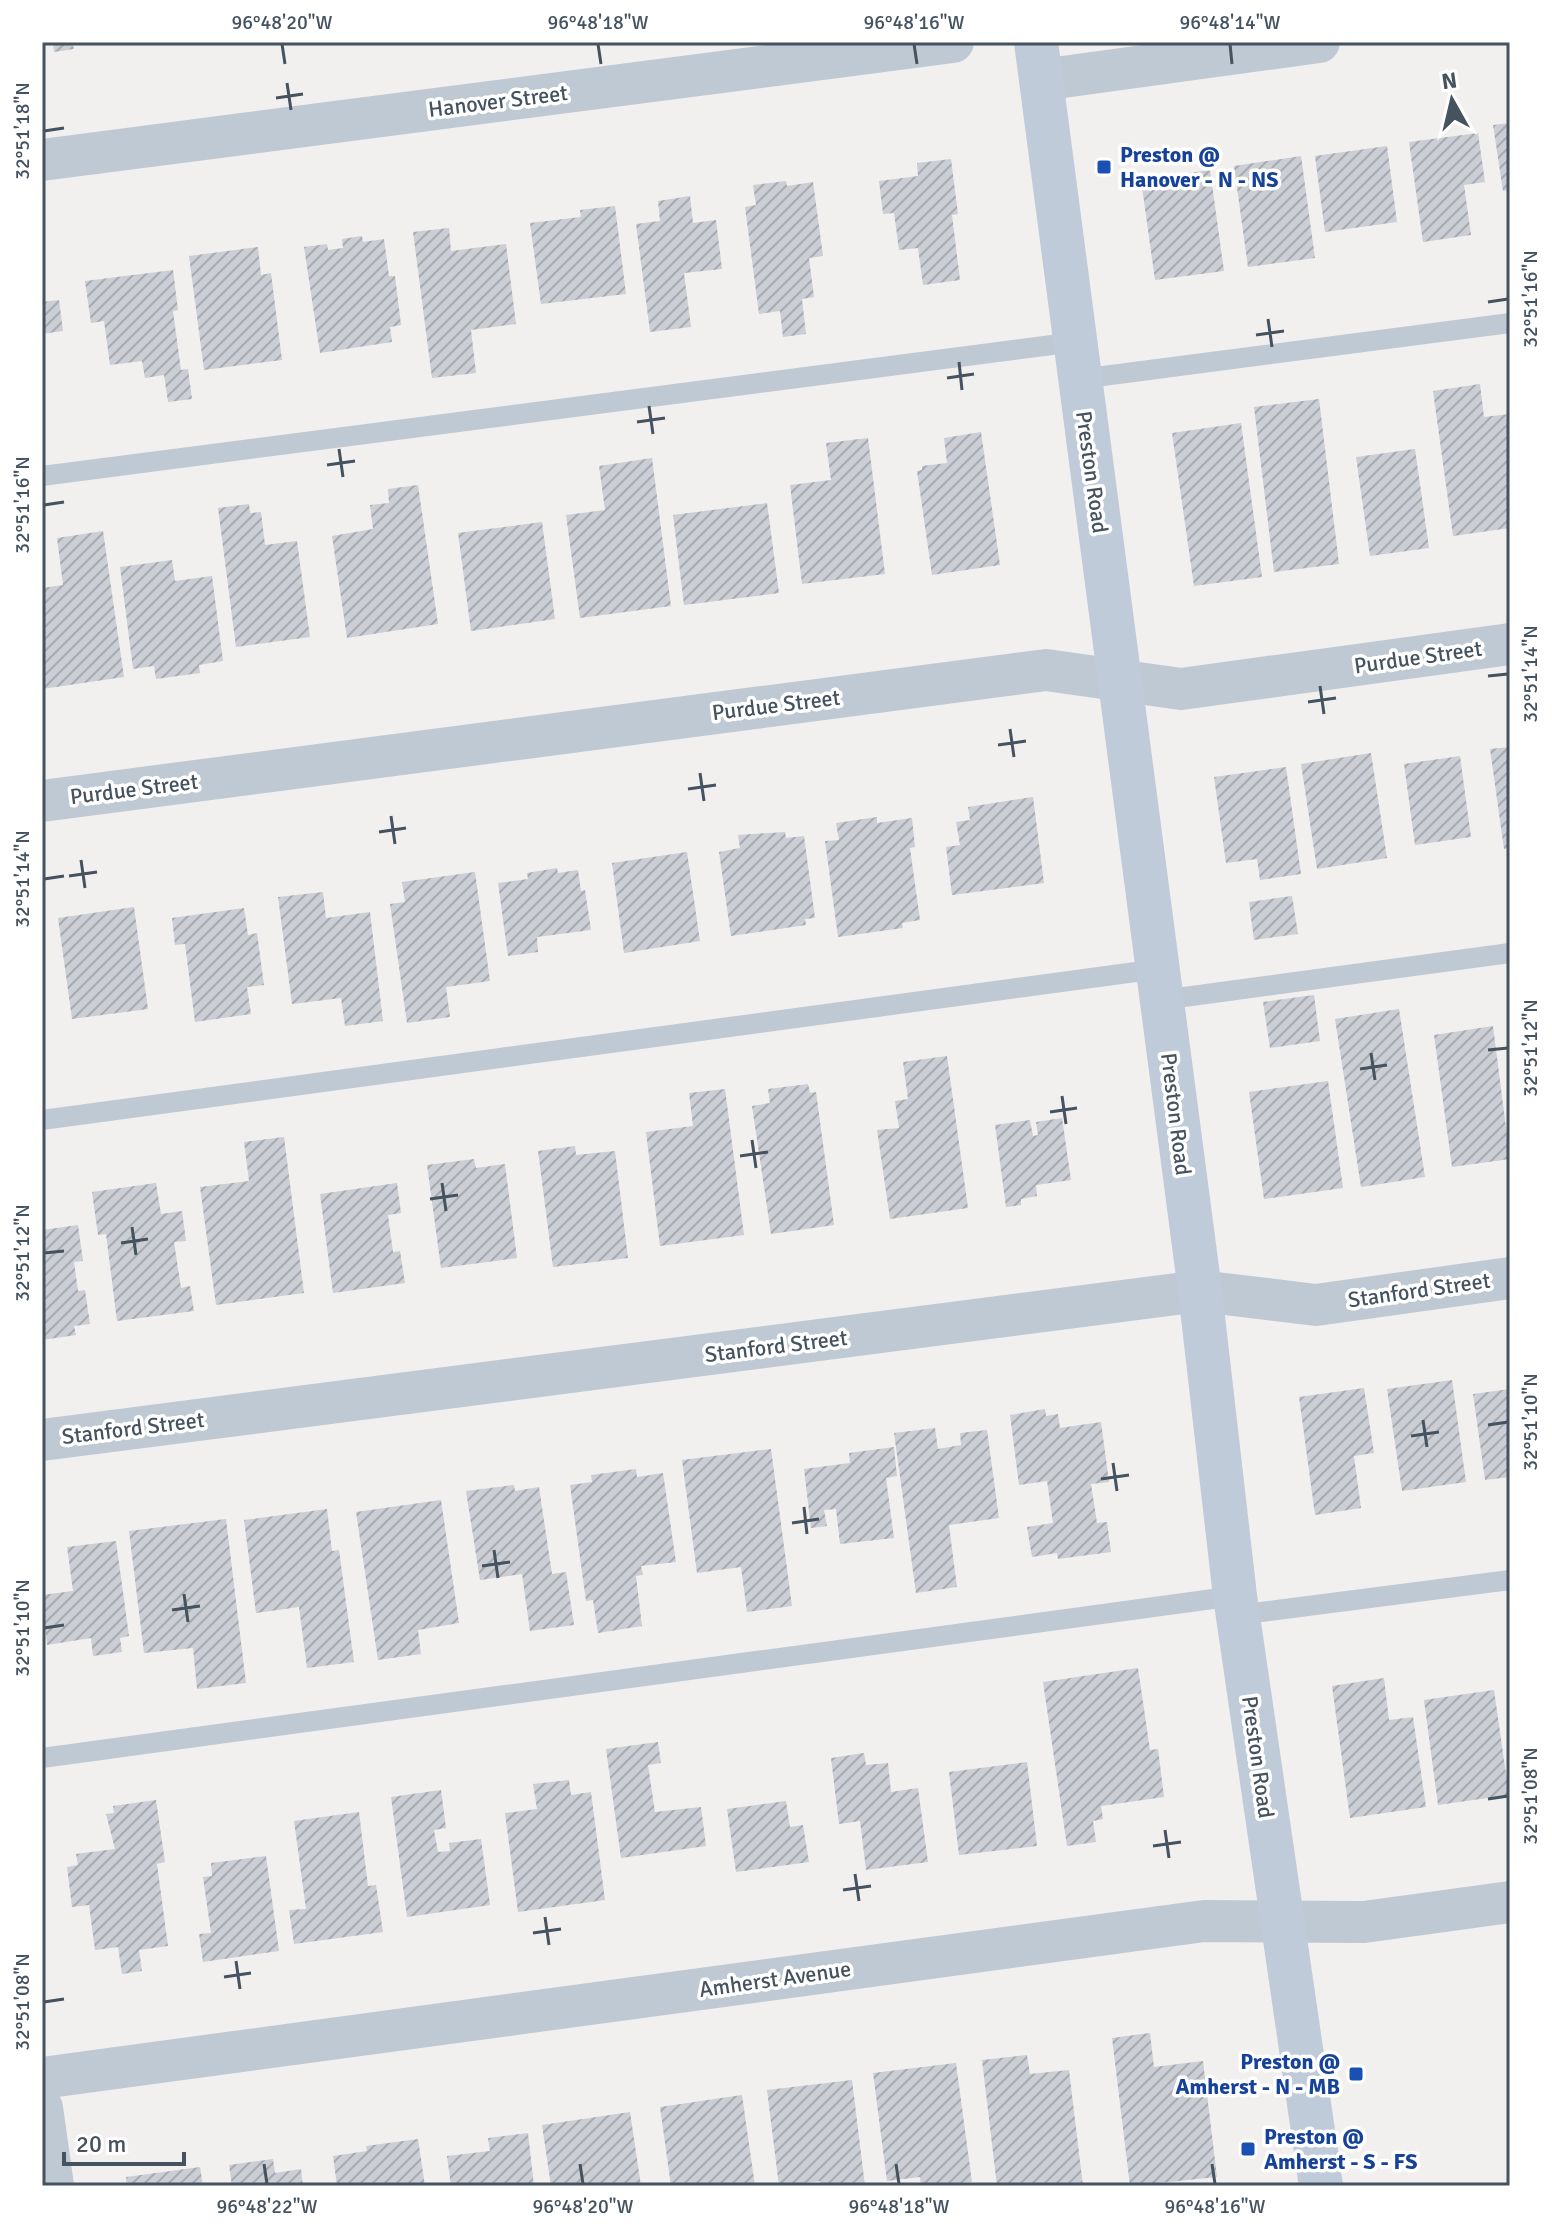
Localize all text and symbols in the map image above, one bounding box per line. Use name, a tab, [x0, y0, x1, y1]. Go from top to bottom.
text: 96°48'20"W	[231, 10, 333, 35]
text: 96°48'18"W	[547, 10, 649, 35]
text: 96°48'16"W	[863, 10, 965, 35]
text: 96°48'14"W	[1179, 10, 1281, 35]
north arrow	[1412, 60, 1492, 140]
text: N	[1440, 66, 1459, 95]
street label: Hanover Street	[427, 79, 570, 123]
text: 32°51'18"N	[10, 82, 35, 180]
place label: Preston @ Hanover - N - NS	[1120, 141, 1279, 193]
marker: Preston @ Hanover - N - NS	[1095, 158, 1113, 176]
text: 32°51'16"N	[1518, 250, 1543, 348]
street label: Preston Road	[1070, 409, 1114, 535]
text: 32°51'16"N	[10, 456, 35, 554]
text: 32°51'14"N	[1518, 625, 1543, 723]
street label: Purdue Street	[1352, 635, 1484, 679]
street label: Purdue Street	[710, 684, 842, 726]
street label: Purdue Street	[68, 768, 200, 810]
text: 32°51'14"N	[10, 830, 35, 928]
text: 32°51'12"N	[1518, 999, 1543, 1097]
street label: Preston Road	[1155, 1051, 1197, 1177]
text: 32°51'12"N	[10, 1204, 35, 1302]
street label: Stanford Street	[1346, 1267, 1492, 1313]
street label: Stanford Street	[703, 1324, 849, 1368]
text: 32°51'10"N	[1518, 1373, 1543, 1471]
street label: Stanford Street	[60, 1406, 206, 1450]
text: 32°51'10"N	[10, 1579, 35, 1677]
street label: Preston Road	[1236, 1694, 1280, 1820]
text: 32°51'08"N	[1518, 1747, 1543, 1845]
text: 32°51'08"N	[10, 1953, 35, 2051]
street label: Amherst Avenue	[697, 1955, 853, 2003]
place label: Preston @ Amherst - N - MB	[1176, 2048, 1340, 2100]
marker: Preston @ Amherst - N - MB	[1347, 2065, 1365, 2083]
scale bar	[64, 2116, 184, 2166]
place label: Preston @ Amherst - S - FS	[1264, 2123, 1418, 2175]
text: 20 m	[76, 2129, 126, 2159]
marker: Preston @ Amherst - S - FS	[1239, 2140, 1257, 2158]
text: 96°48'22"W	[216, 2194, 318, 2219]
text: 96°48'20"W	[532, 2194, 634, 2219]
text: 96°48'18"W	[848, 2194, 950, 2219]
text: 96°48'16"W	[1164, 2194, 1266, 2219]

